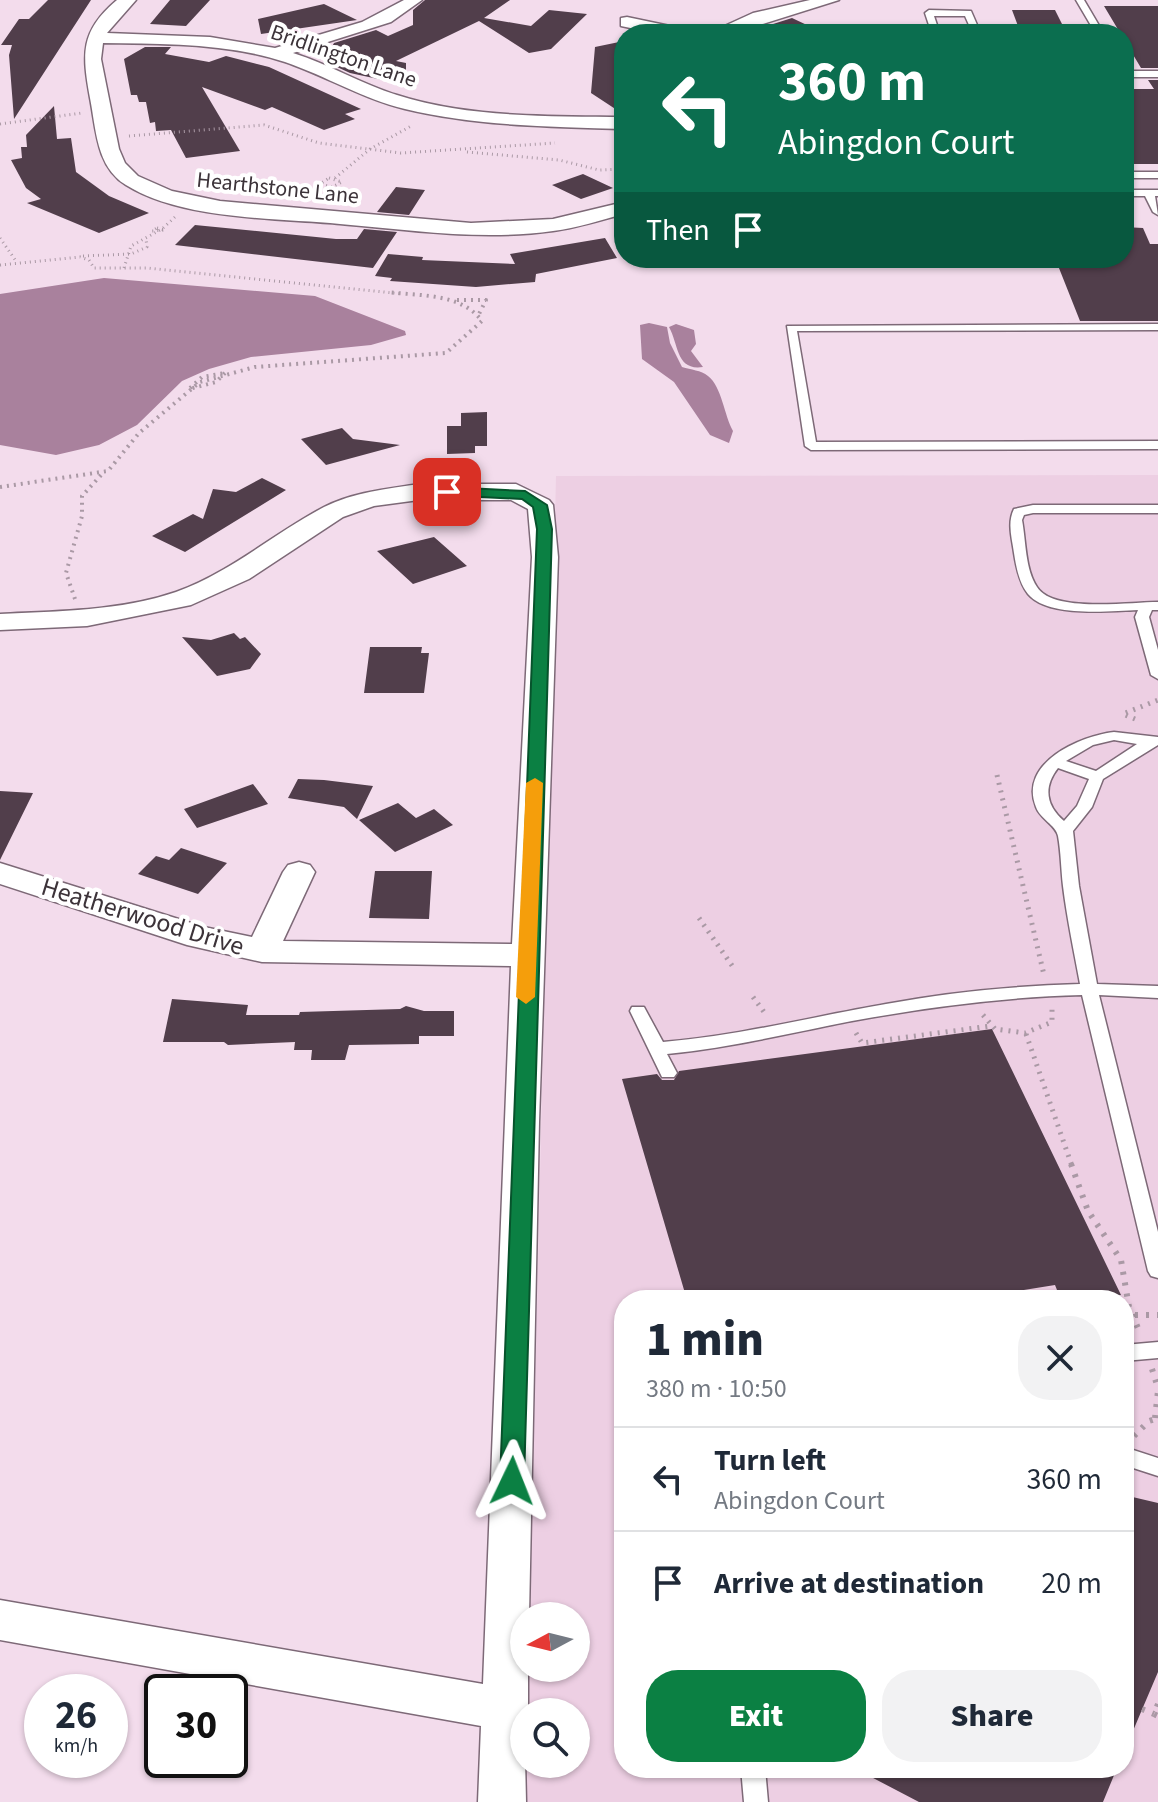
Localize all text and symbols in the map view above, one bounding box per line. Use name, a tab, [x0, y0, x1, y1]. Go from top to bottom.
street label: Bridlington Lane	[266, 16, 421, 96]
text: 360 m	[778, 43, 926, 122]
icon: left	[646, 56, 750, 160]
text: Abingdon Court	[778, 117, 1014, 168]
street label: Hearthstone Lane	[195, 164, 361, 212]
icon: arrive	[726, 208, 770, 252]
text: Then	[646, 209, 710, 252]
pin	[413, 458, 481, 526]
icon: arrive	[425, 470, 469, 514]
street label: Heatherwood Drive	[37, 868, 249, 965]
text: 1 min	[646, 1306, 764, 1374]
button: close	[1018, 1316, 1102, 1400]
text: 380 m · 10:50	[646, 1370, 787, 1407]
position arrow	[470, 1439, 554, 1523]
text: Turn left	[714, 1439, 826, 1482]
icon: left	[646, 1457, 690, 1501]
text: 360 m	[1026, 1458, 1102, 1501]
text: Abingdon Court	[714, 1482, 885, 1519]
icon: arrive	[646, 1561, 690, 1605]
text: Arrive at destination	[714, 1562, 984, 1605]
text: 20 m	[1041, 1562, 1102, 1605]
north arrow	[510, 1602, 590, 1682]
map controls	[510, 1602, 590, 1778]
button: Exit	[646, 1670, 866, 1762]
button: Share	[882, 1670, 1102, 1762]
speed limit sign: 30	[144, 1674, 248, 1778]
text: 26	[55, 1687, 97, 1744]
button: search	[510, 1698, 590, 1778]
text: km/h	[54, 1732, 98, 1760]

